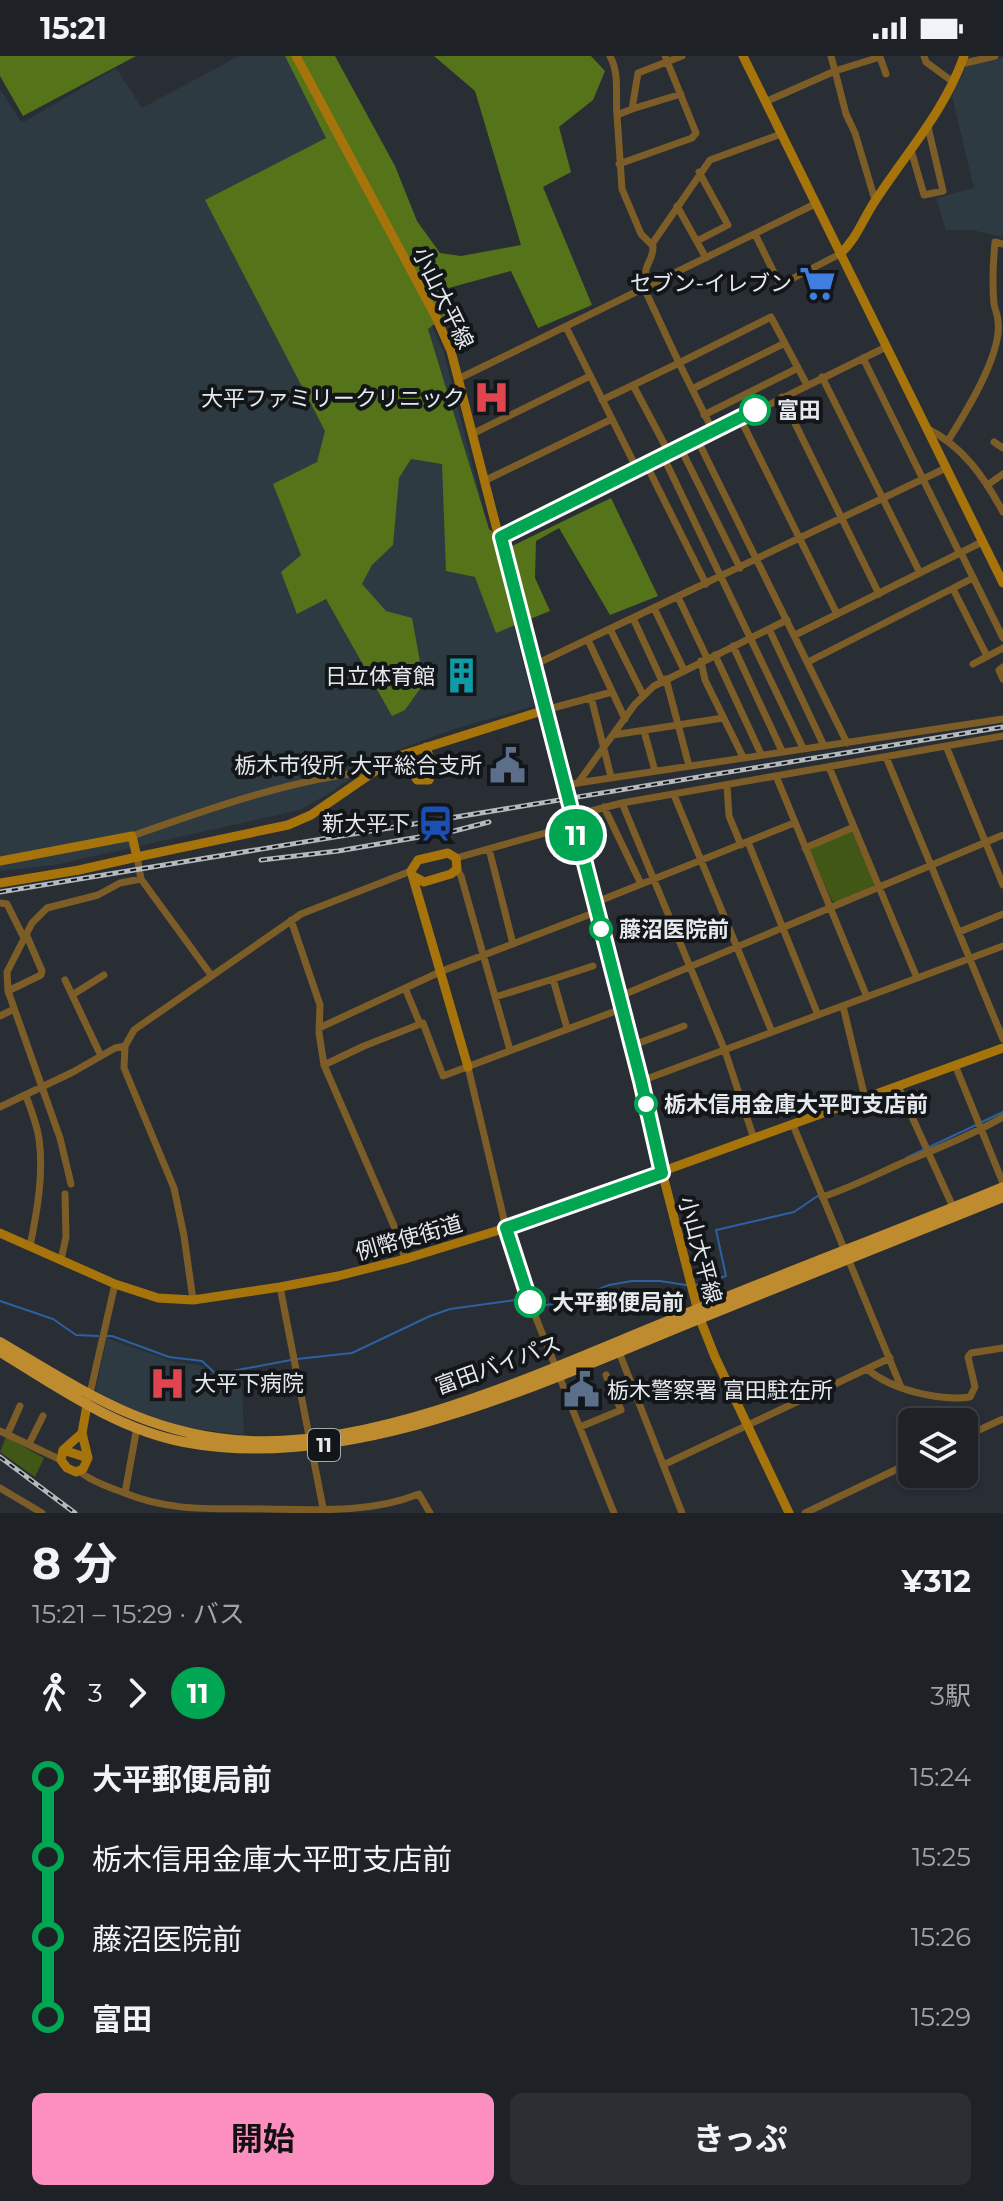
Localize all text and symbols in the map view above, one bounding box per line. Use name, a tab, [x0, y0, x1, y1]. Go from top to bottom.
text: 15:21	[40, 10, 107, 47]
street label: 小山大平線	[407, 243, 479, 353]
supermarket icon: セブン-イレブン	[799, 264, 837, 302]
place label: セブン-イレブン	[630, 270, 792, 297]
hospital icon: 大平ファミリークリニック	[472, 379, 510, 417]
place label: 大平ファミリークリニック	[201, 385, 465, 412]
marker: 富田	[740, 395, 770, 425]
place label: 富田	[777, 397, 821, 424]
building icon: 日立体育館	[442, 657, 480, 695]
place label: 日立体育館	[325, 663, 435, 690]
public building icon: 栃木市役所 大平総合支所	[489, 746, 527, 784]
place label: 栃木市役所 大平総合支所	[234, 752, 482, 779]
station icon: 新大平下	[417, 804, 455, 842]
line badge: 11	[540, 809, 612, 861]
place label: 新大平下	[322, 810, 410, 837]
text: 11	[565, 818, 587, 852]
place label: 藤沼医院前	[619, 916, 729, 943]
marker: 藤沼医院前	[590, 918, 612, 940]
place label: 栃木信用金庫大平町支店前	[664, 1091, 928, 1118]
marker: 栃木信用金庫大平町支店前	[635, 1093, 657, 1115]
street label: 小山大平線	[673, 1193, 727, 1307]
street label: 例幣使街道	[352, 1210, 466, 1266]
marker: 大平郵便局前	[515, 1287, 545, 1317]
place label: 大平郵便局前	[552, 1289, 684, 1316]
street label: 富田バイパス	[432, 1330, 564, 1400]
hospital icon: 大平下病院	[149, 1364, 187, 1402]
place label: 大平下病院	[194, 1370, 304, 1397]
public building icon: 栃木警察署 富田駐在所	[562, 1371, 600, 1409]
place label: 栃木警察署 富田駐在所	[607, 1377, 833, 1404]
map controls	[898, 1408, 978, 1488]
button: layers	[898, 1408, 978, 1488]
road number: 11	[308, 1429, 340, 1461]
text: 8 分	[32, 1536, 118, 1590]
text: ¥312	[901, 1563, 971, 1600]
text: 15:21 – 15:29 · バス	[32, 1598, 245, 1630]
icon: walk	[32, 1671, 76, 1715]
icon: forward	[115, 1671, 159, 1715]
text: 11	[187, 1676, 209, 1710]
text: 3	[88, 1677, 103, 1709]
text: 3駅	[930, 1680, 971, 1712]
text: 大平郵便局前	[92, 1761, 272, 1798]
text: 15:24	[910, 1761, 971, 1793]
text: 栃木信用金庫大平町支店前	[92, 1841, 452, 1878]
text: 15:25	[912, 1841, 971, 1873]
text: 藤沼医院前	[92, 1921, 242, 1958]
text: 15:26	[911, 1921, 971, 1953]
text: 富田	[92, 2001, 152, 2038]
text: 15:29	[911, 2001, 971, 2033]
button: 開始	[32, 2093, 494, 2185]
button: きっぷ	[510, 2093, 971, 2185]

